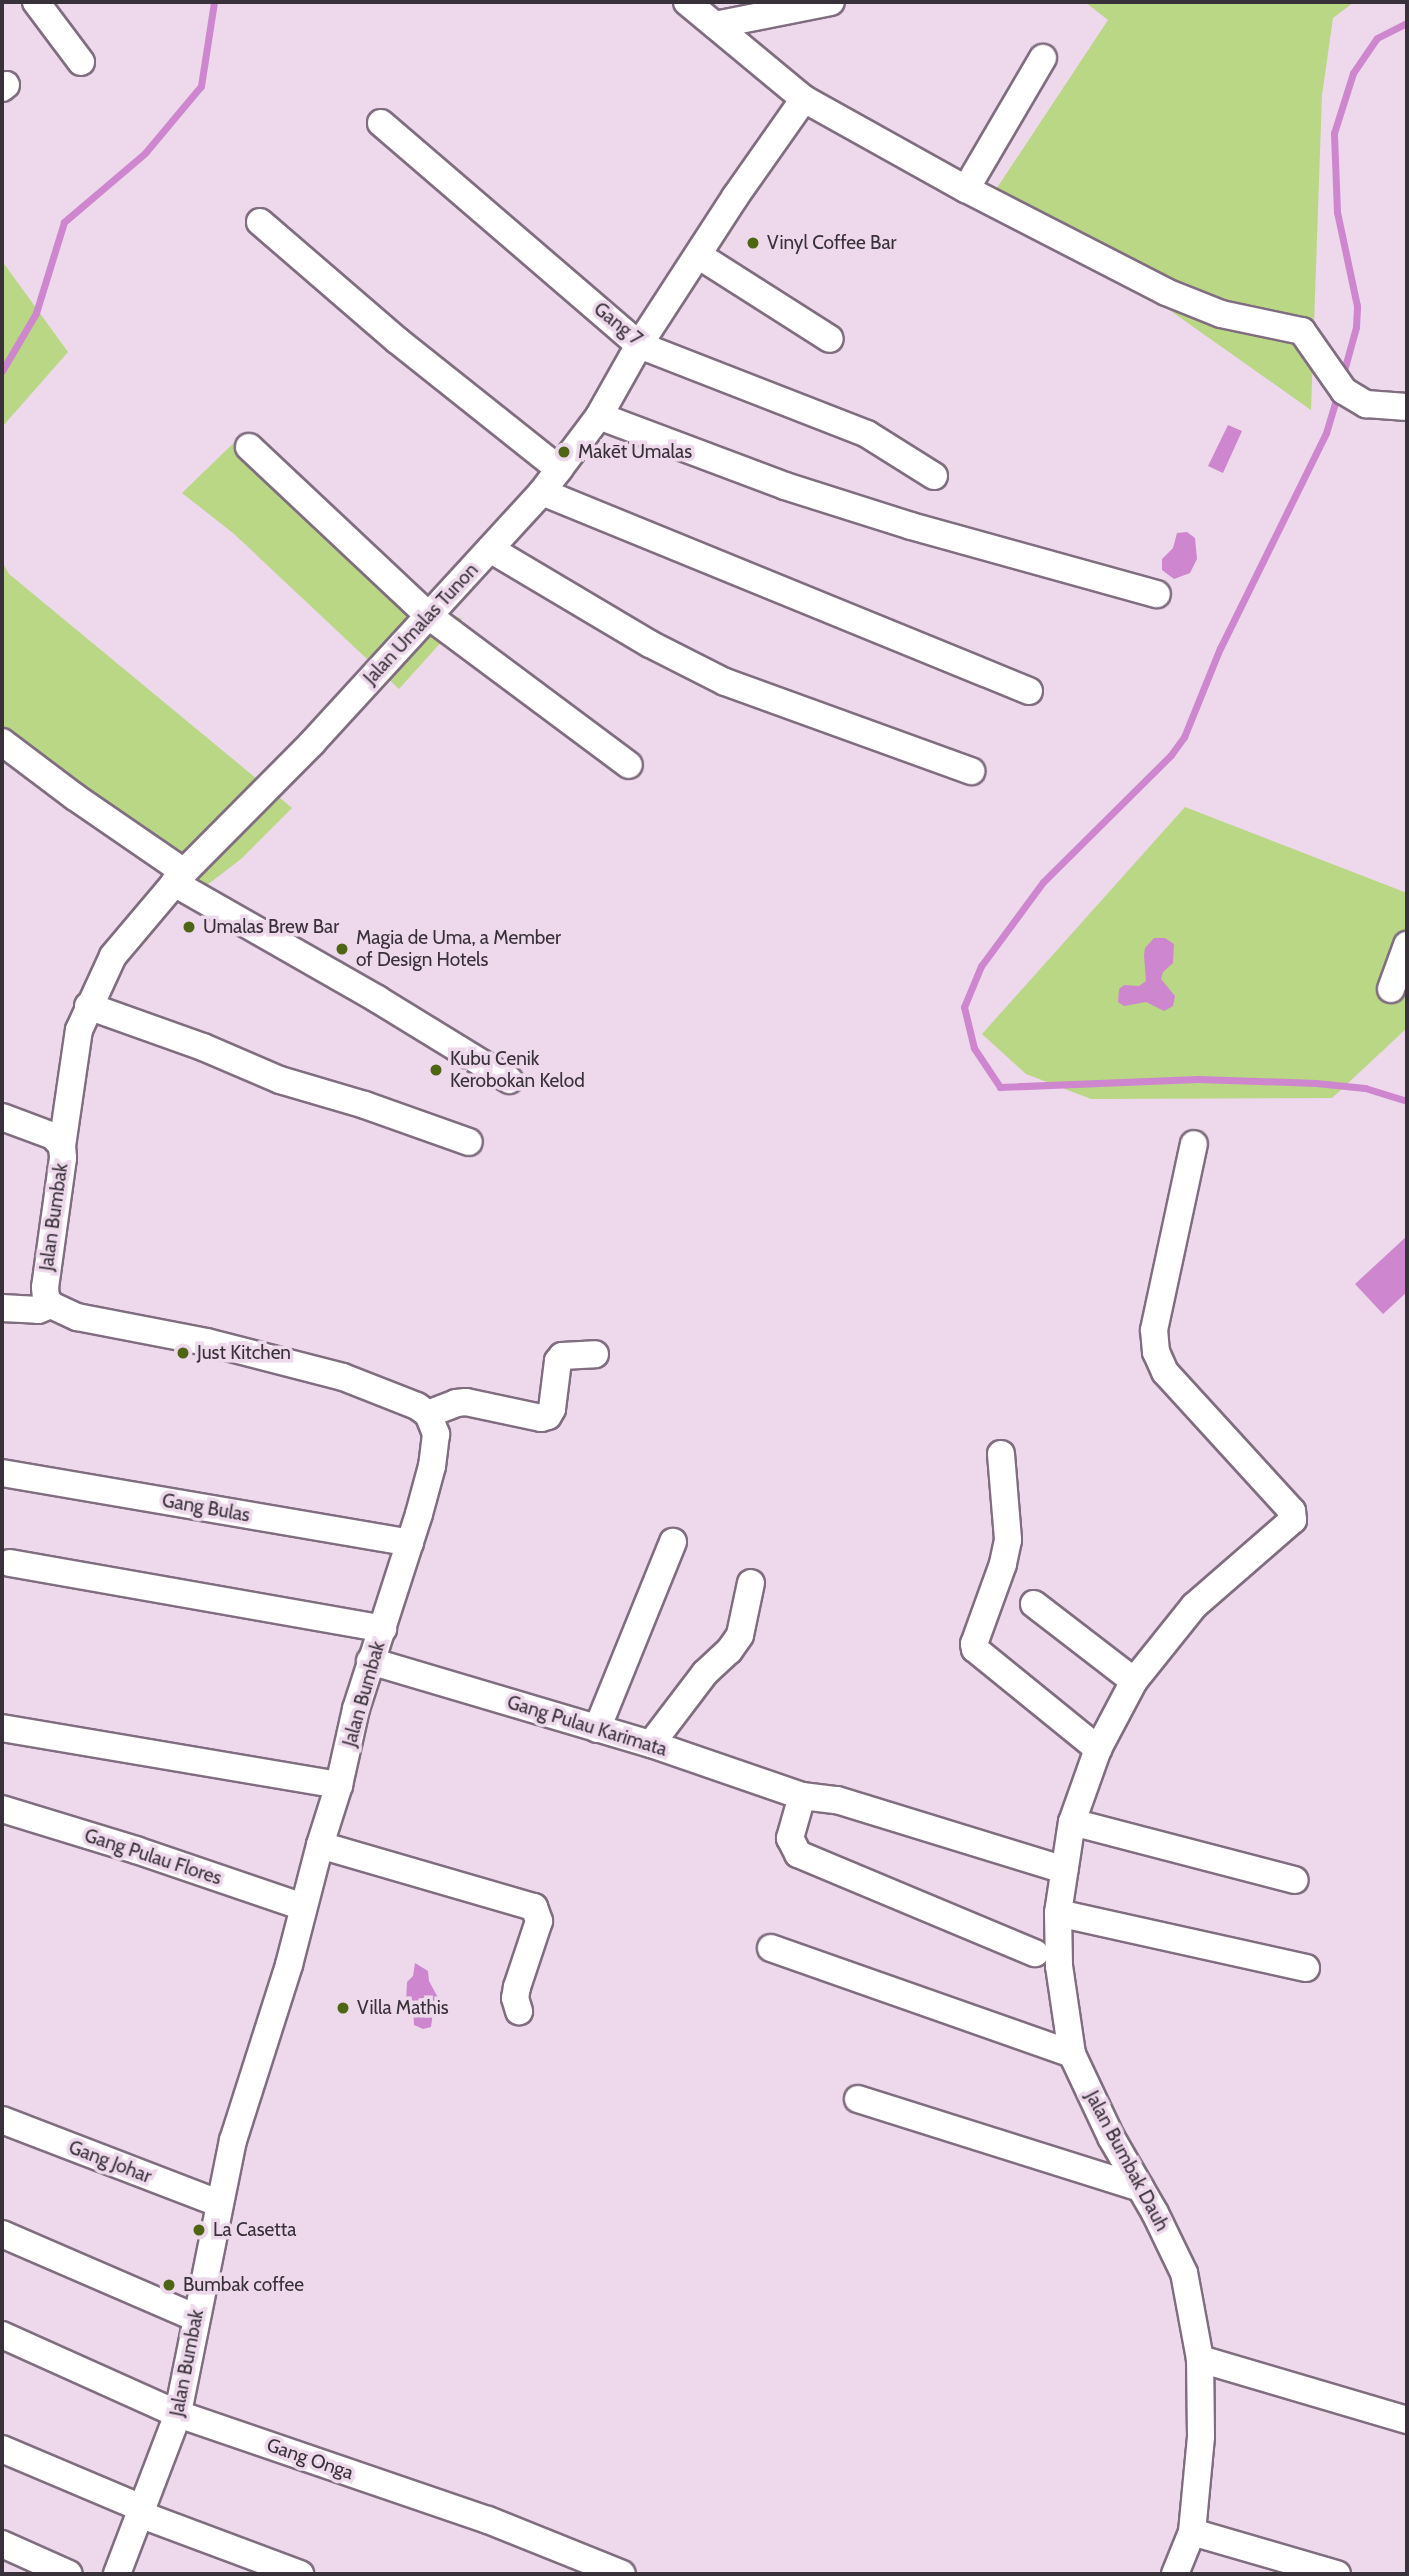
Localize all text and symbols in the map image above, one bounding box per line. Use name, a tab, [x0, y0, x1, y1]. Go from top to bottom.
place label: Vinyl Coffee Bar	[767, 232, 897, 254]
marker: Vinyl Coffee Bar	[745, 235, 761, 251]
street label: Gang 7	[589, 298, 647, 350]
place label: Makēt Umalas	[578, 441, 692, 463]
marker: Makēt Umalas	[556, 444, 572, 460]
street label: Jalan Umalas Tunon	[359, 559, 483, 689]
place label: Umalas Brew Bar	[203, 916, 339, 938]
marker: Umalas Brew Bar	[181, 919, 197, 935]
place label: Magia de Uma, a Member of Design Hotels	[356, 927, 561, 971]
marker: Magia de Uma, a Member of Design Hotels	[334, 941, 350, 957]
place label: Kubu Cenik Kerobokan Kelod	[450, 1048, 585, 1092]
marker: Kubu Cenik Kerobokan Kelod	[428, 1062, 444, 1078]
street label: Jalan Bumbak	[35, 1162, 73, 1272]
place label: Just Kitchen	[197, 1342, 291, 1364]
marker: Just Kitchen	[175, 1345, 191, 1361]
street label: Gang Bulas	[160, 1489, 252, 1527]
street label: Jalan Bumbak	[338, 1639, 390, 1749]
street label: Gang Pulau Karimata	[504, 1691, 670, 1761]
street label: Gang Pulau Flores	[82, 1824, 224, 1890]
place label: Villa Mathis	[357, 1997, 449, 2019]
marker: Villa Mathis	[335, 2000, 351, 2016]
street label: Jalan Bumbak Dauh	[1080, 2087, 1174, 2235]
street label: Gang Johar	[65, 2136, 155, 2188]
place label: La Casetta	[213, 2219, 296, 2241]
marker: La Casetta	[191, 2222, 207, 2238]
place label: Bumbak coffee	[183, 2274, 304, 2296]
marker: Bumbak coffee	[161, 2277, 177, 2293]
street label: Jalan Bumbak	[165, 2308, 209, 2418]
street label: Gang Onga	[264, 2434, 356, 2484]

